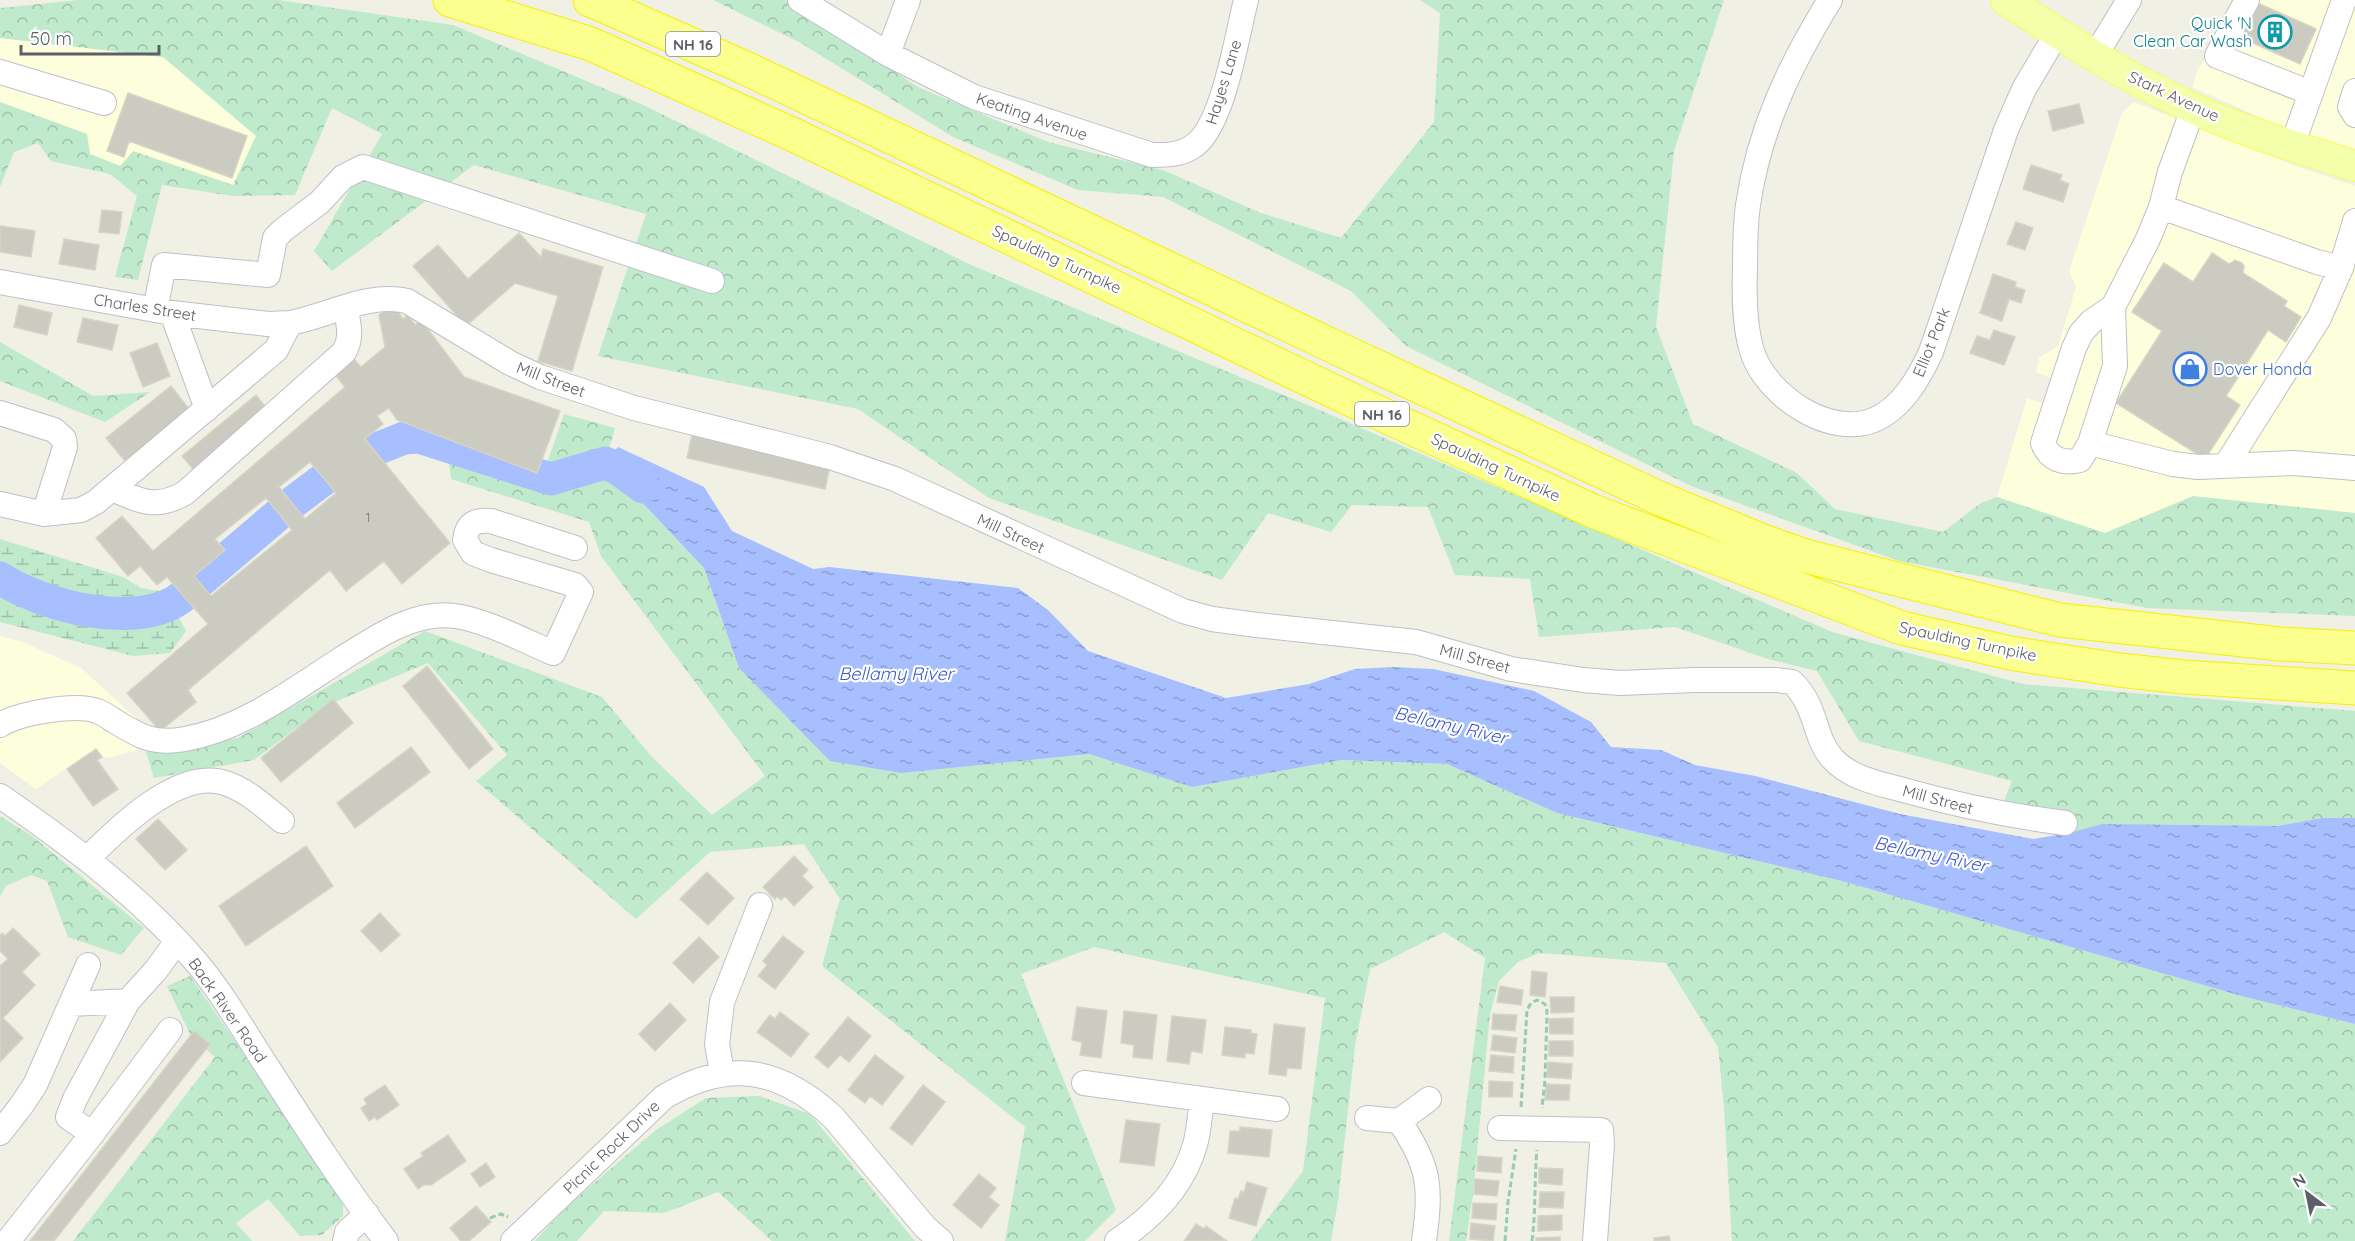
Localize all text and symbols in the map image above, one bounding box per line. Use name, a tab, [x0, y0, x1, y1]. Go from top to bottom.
place label: Quick 'N Clean Car Wash	[2133, 13, 2252, 51]
building icon: Quick 'N Clean Car Wash	[2257, 14, 2293, 50]
scale bar	[21, 18, 159, 56]
text: 50 m	[30, 27, 72, 50]
road number: NH 16	[666, 32, 720, 56]
street label: Hayes Lane	[1201, 37, 1245, 127]
street label: Stark Avenue	[2125, 66, 2223, 126]
street label: Keating Avenue	[974, 88, 1090, 144]
street label: Spaulding Turnpike	[989, 220, 1125, 298]
street label: Charles Street	[92, 289, 198, 325]
street label: Elliot Park	[1908, 304, 1954, 380]
shop icon: Dover Honda	[2172, 351, 2208, 387]
street label: Mill Street	[514, 357, 588, 401]
place label: Dover Honda	[2213, 359, 2312, 379]
road number: NH 16	[1355, 402, 1409, 426]
street label: Spaulding Turnpike	[1428, 428, 1564, 506]
house number: 1	[365, 508, 371, 526]
street label: Mill Street	[974, 509, 1048, 557]
street label: Spaulding Turnpike	[1897, 617, 2039, 665]
street label: Mill Street	[1438, 639, 1512, 677]
water label: Bellamy River	[839, 662, 956, 685]
water label: Bellamy River	[1392, 701, 1512, 750]
street label: Mill Street	[1901, 780, 1975, 818]
water label: Bellamy River	[1872, 831, 1992, 878]
street label: Back River Road	[184, 954, 272, 1066]
street label: Picnic Rock Drive	[559, 1096, 663, 1198]
north arrow	[2277, 1163, 2337, 1223]
text: N	[2289, 1169, 2309, 1192]

